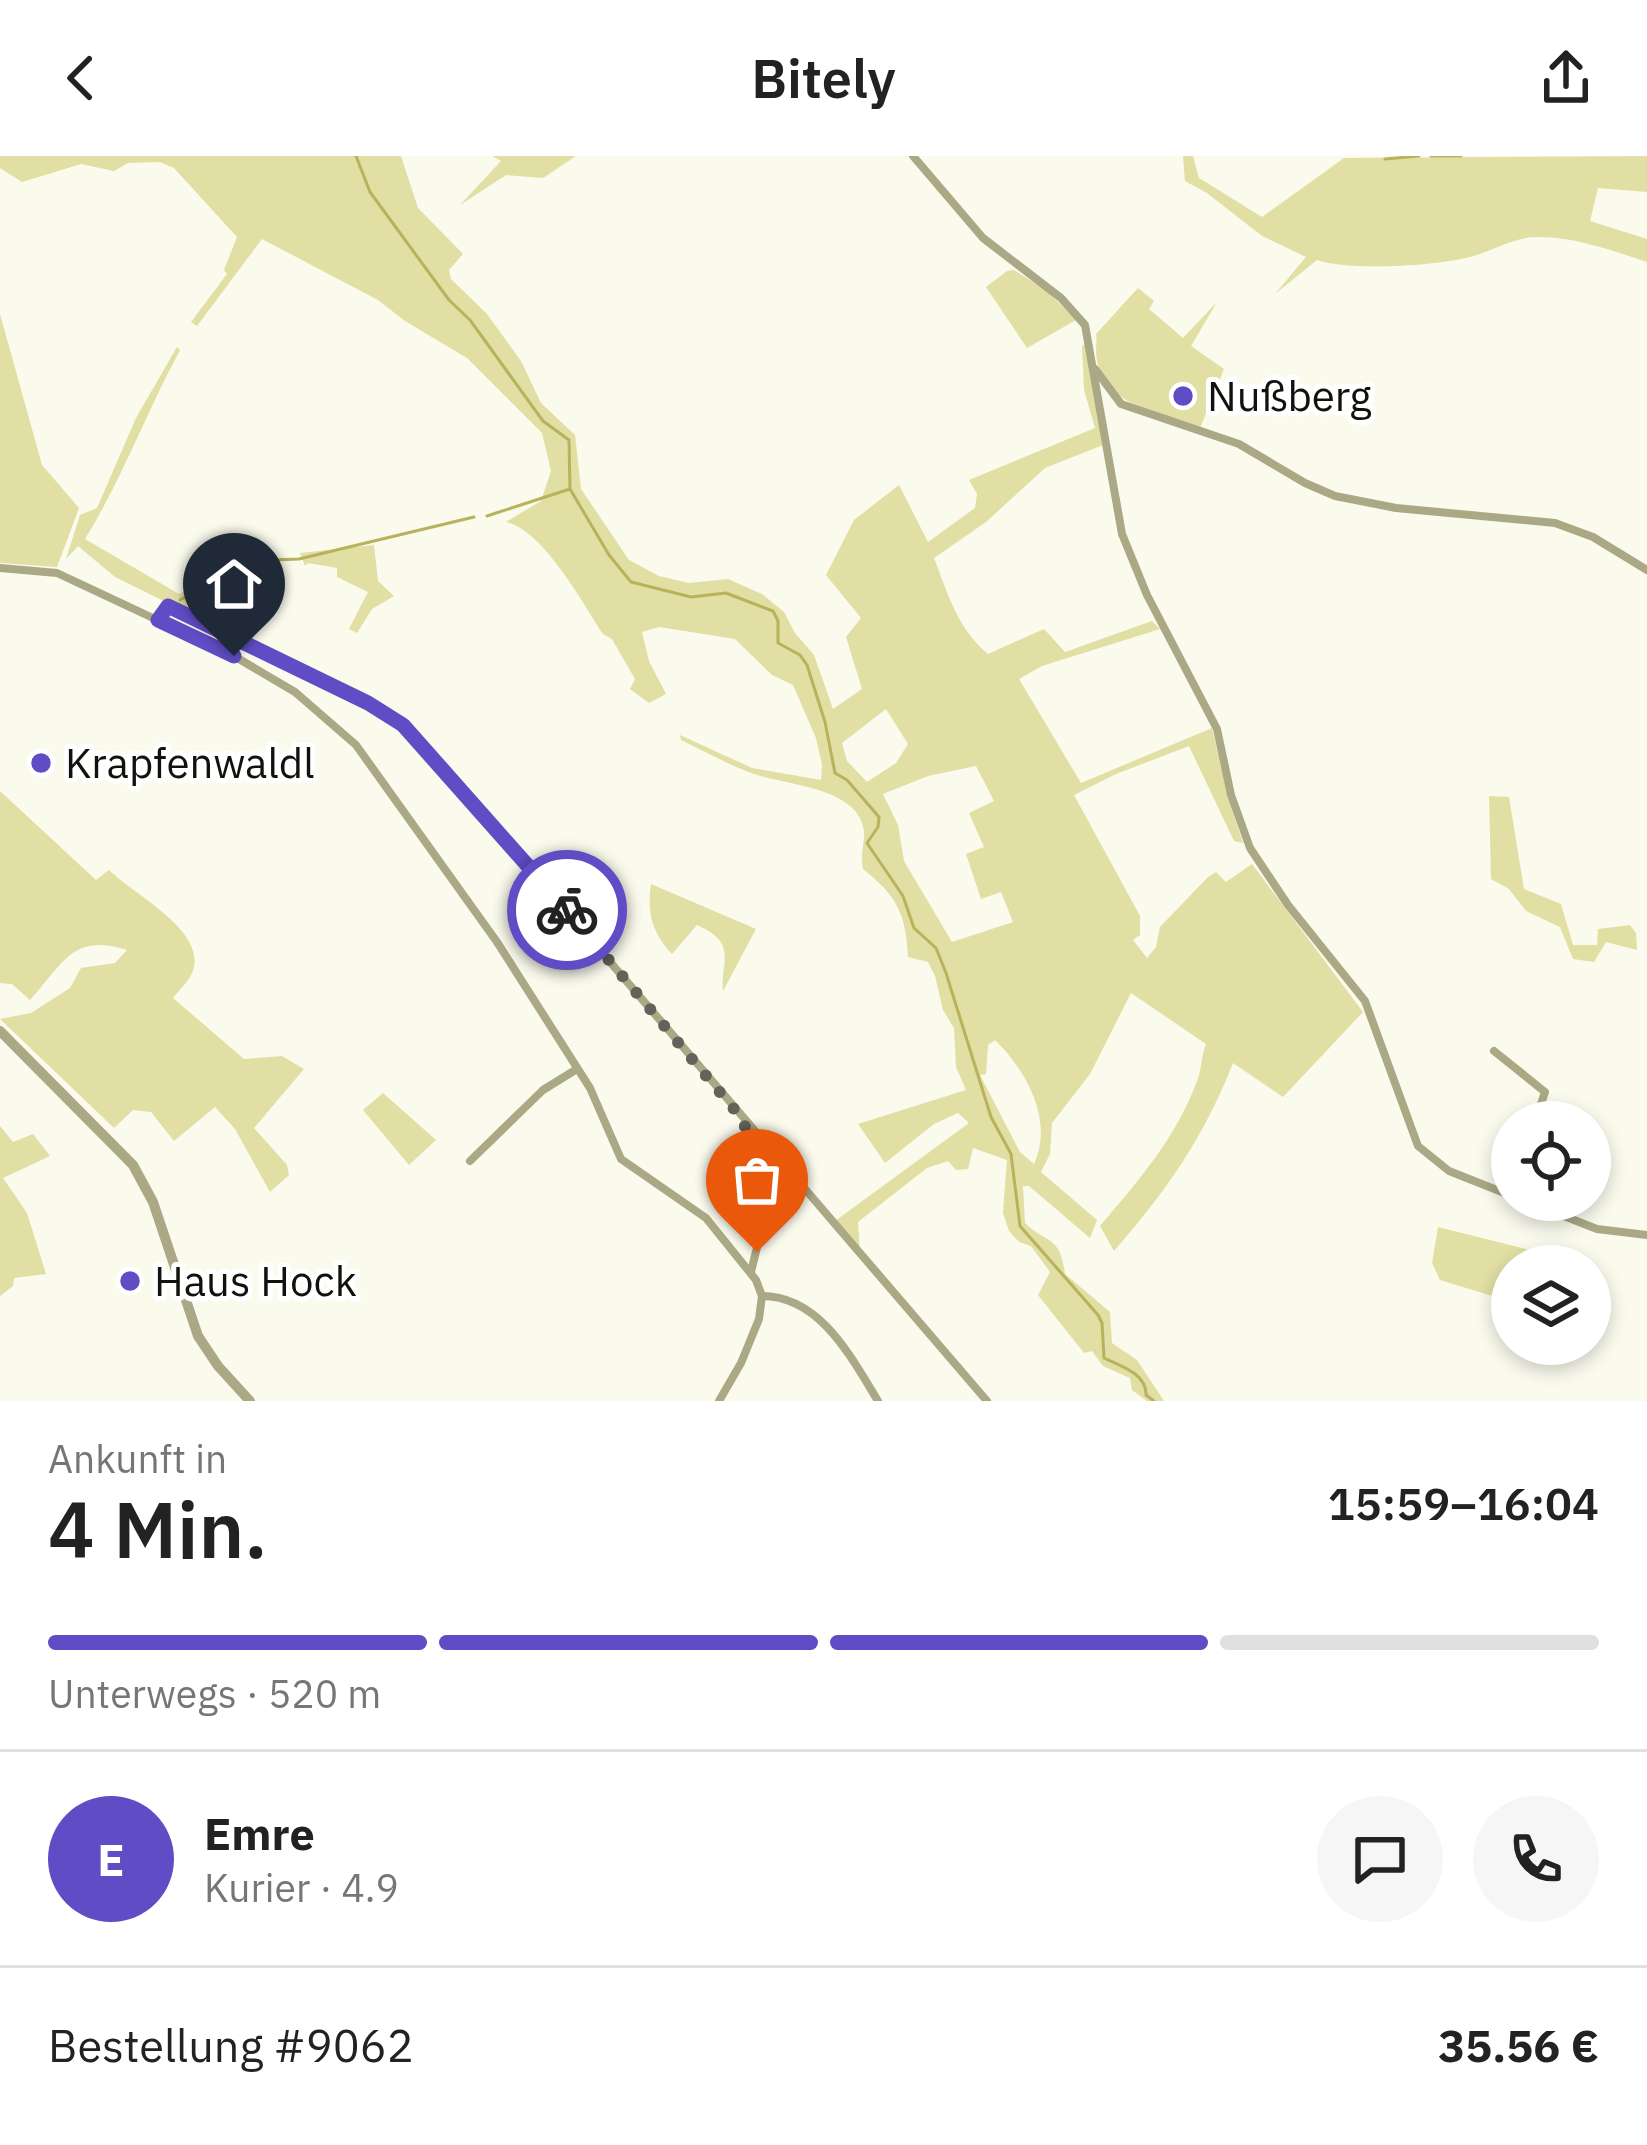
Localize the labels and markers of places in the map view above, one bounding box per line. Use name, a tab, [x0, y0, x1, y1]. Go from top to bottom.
place label: Nußberg	[1207, 368, 1371, 423]
marker: Nußberg	[1170, 383, 1196, 409]
pin	[183, 533, 285, 656]
place label: Krapfenwaldl	[65, 735, 315, 790]
marker: Krapfenwaldl	[28, 750, 54, 776]
pin	[706, 1129, 808, 1252]
place label: Haus Hock	[154, 1253, 357, 1308]
marker: Haus Hock	[117, 1268, 143, 1294]

